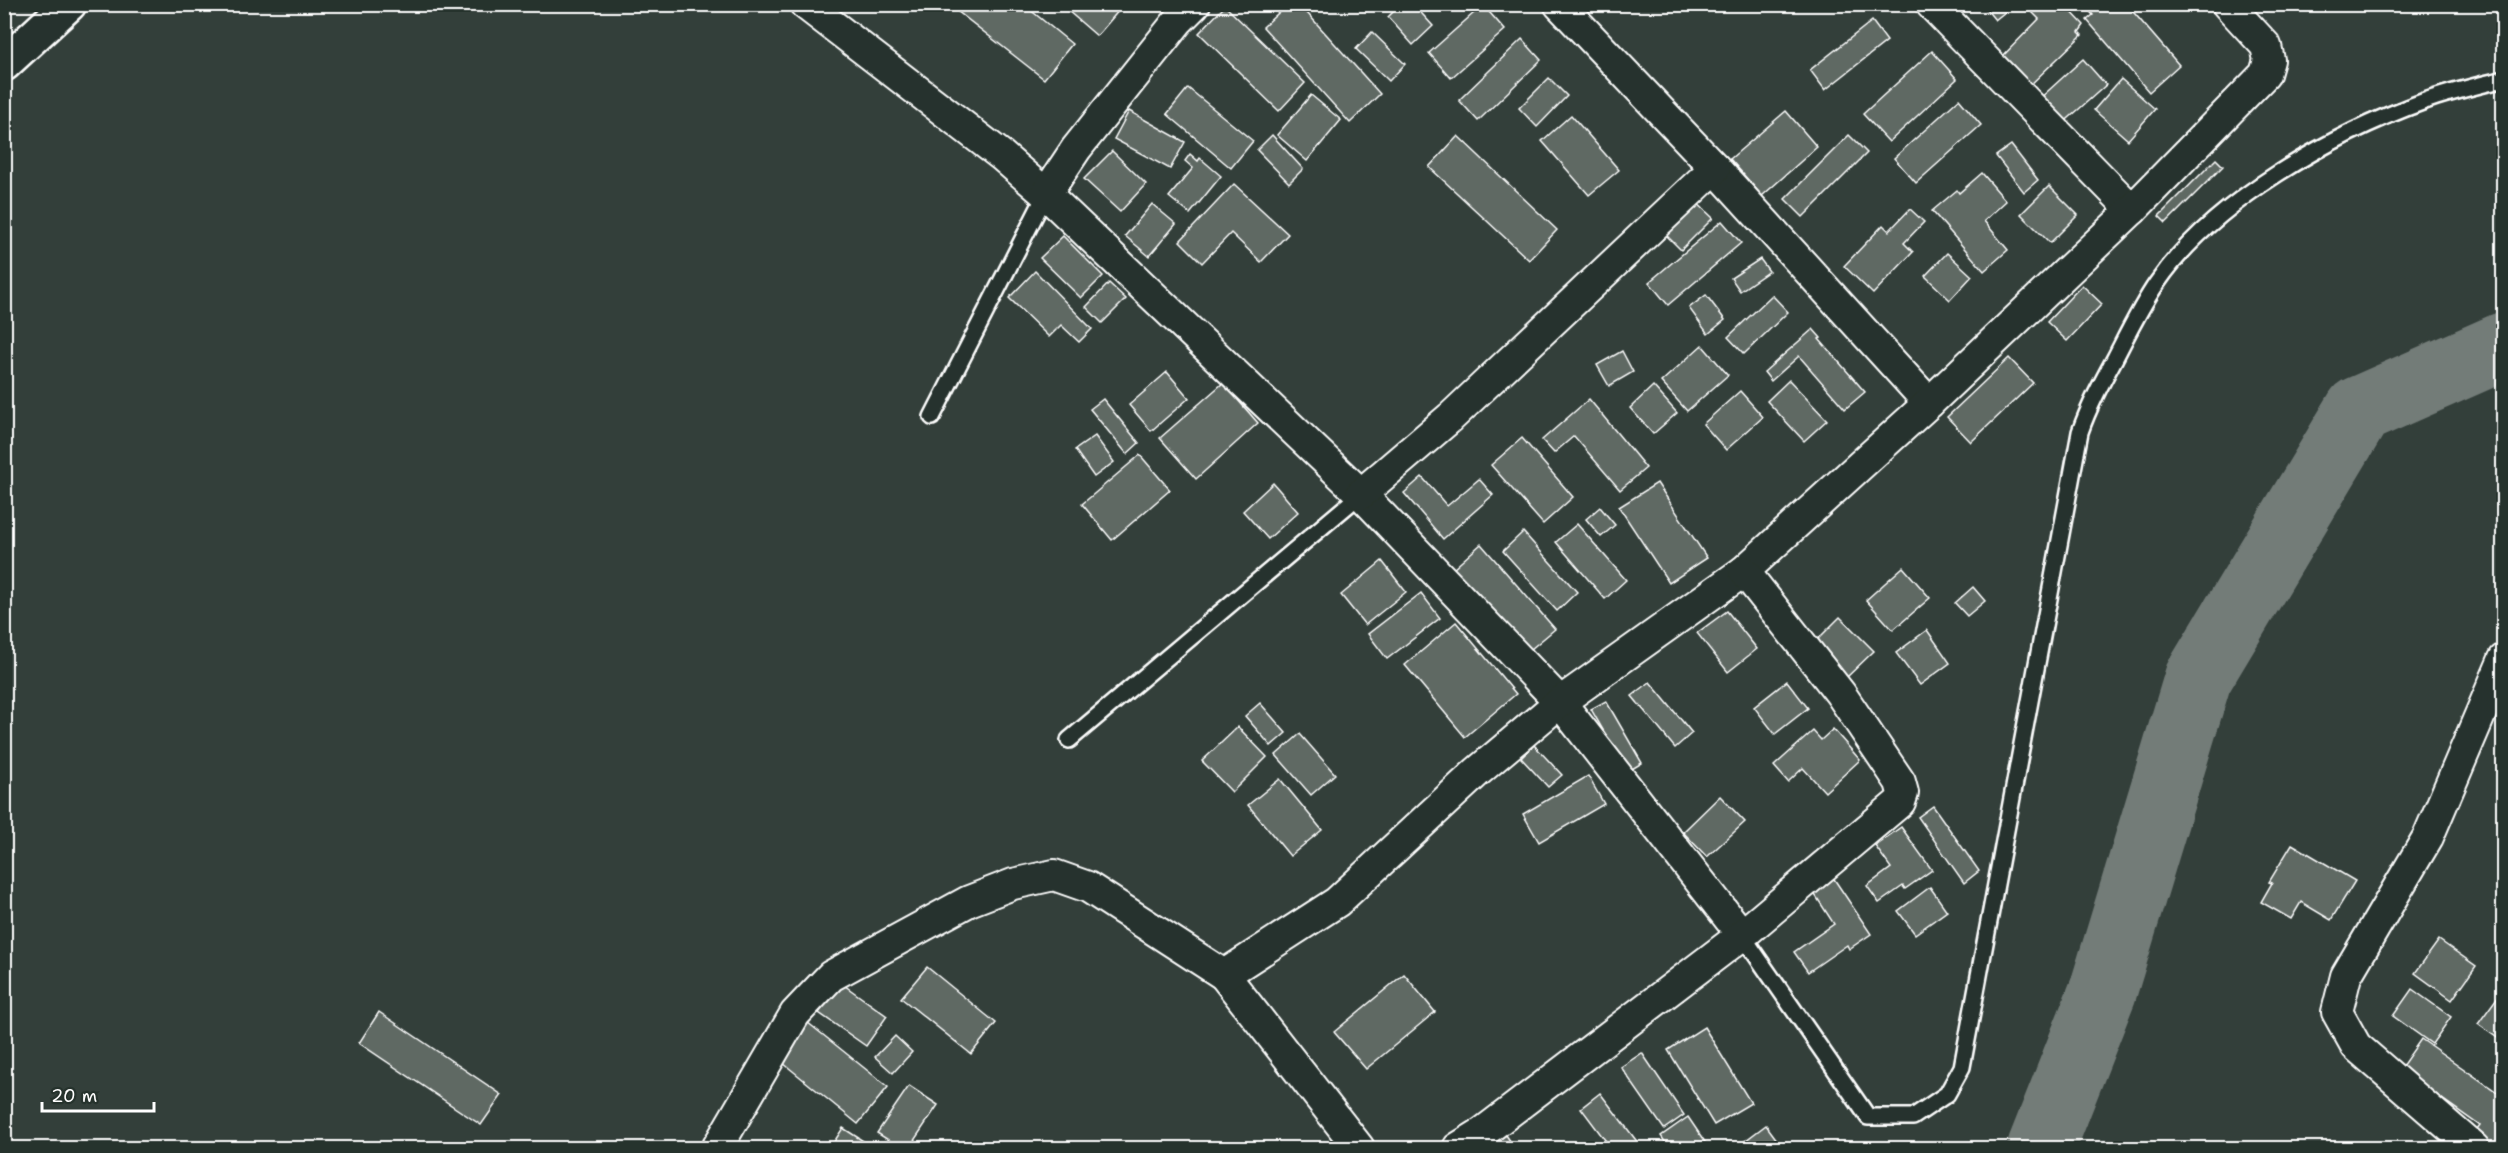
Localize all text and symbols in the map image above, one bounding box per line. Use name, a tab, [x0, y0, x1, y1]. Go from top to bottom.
scale bar	[42, 1075, 154, 1113]
text: 20 m	[51, 1084, 97, 1108]

